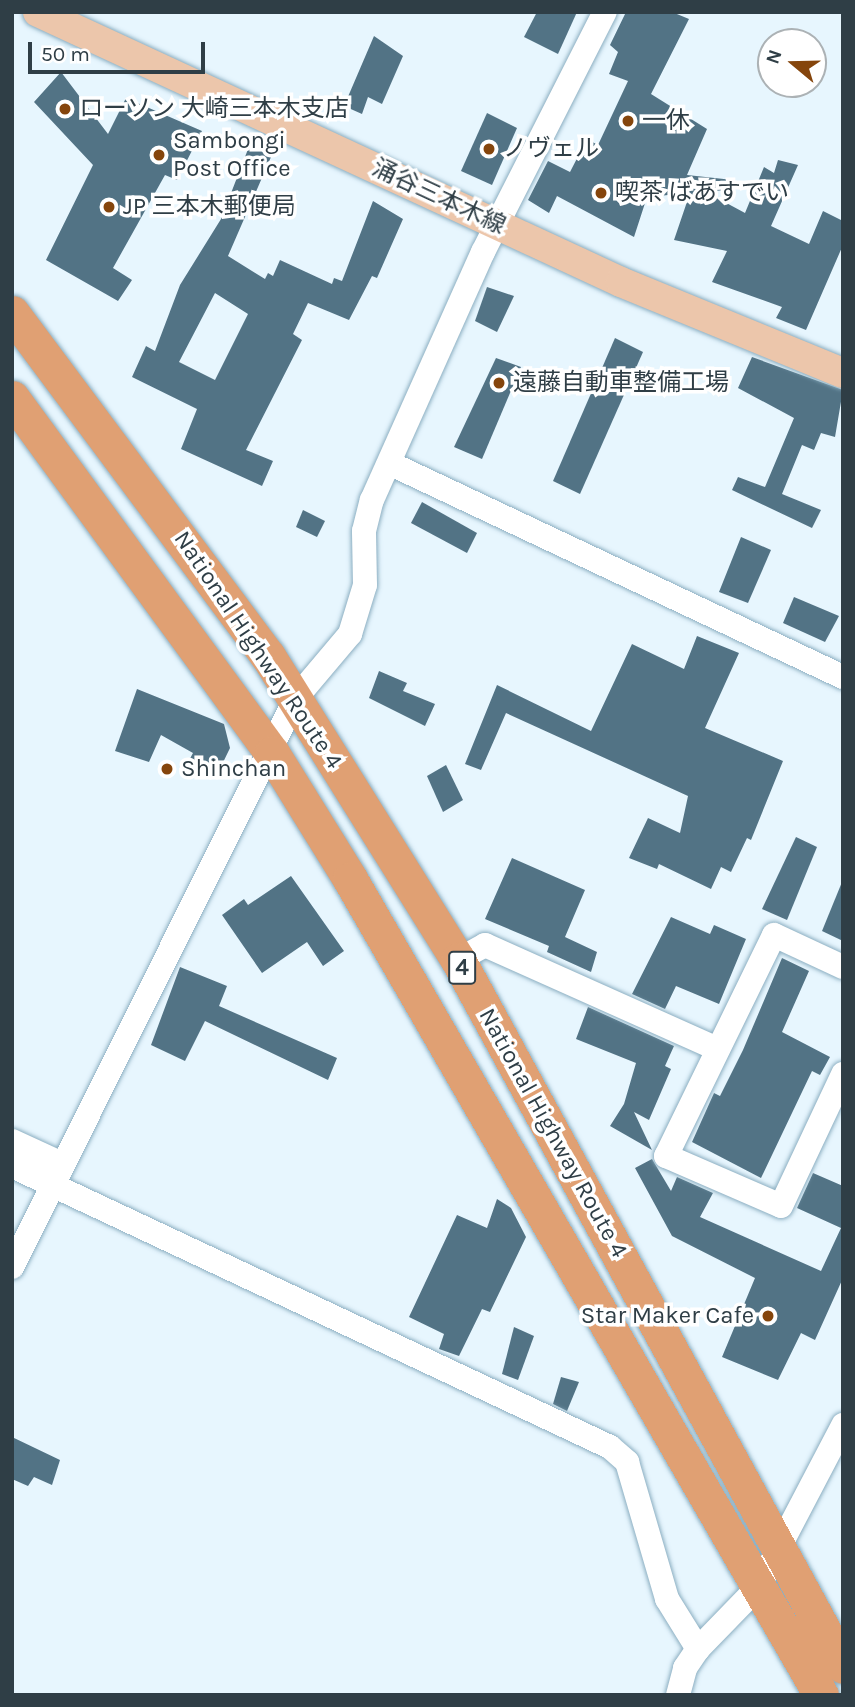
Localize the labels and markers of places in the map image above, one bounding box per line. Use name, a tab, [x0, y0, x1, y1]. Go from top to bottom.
place label: ローソン 大崎三本木支店	[79, 95, 349, 123]
marker: ローソン 大崎三本木支店	[57, 101, 73, 117]
place label: 一休	[642, 107, 690, 135]
marker: 一休	[620, 113, 636, 129]
place label: Sambongi Post Office	[173, 127, 291, 183]
place label: ノヴェル	[503, 135, 599, 163]
marker: ノヴェル	[481, 141, 497, 157]
marker: Sambongi Post Office	[151, 147, 167, 163]
place label: 喫茶 ばあすでい	[615, 179, 789, 207]
marker: 喫茶 ばあすでい	[593, 185, 609, 201]
place label: JP 三本木郵便局	[123, 193, 296, 221]
marker: JP 三本木郵便局	[101, 199, 117, 215]
place label: 遠藤自動車整備工場	[513, 369, 729, 397]
marker: 遠藤自動車整備工場	[491, 375, 507, 391]
place label: Shinchan	[181, 755, 286, 783]
marker: Shinchan	[159, 761, 175, 777]
place label: Star Maker Cafe	[581, 1302, 754, 1330]
marker: Star Maker Cafe	[760, 1308, 776, 1324]

